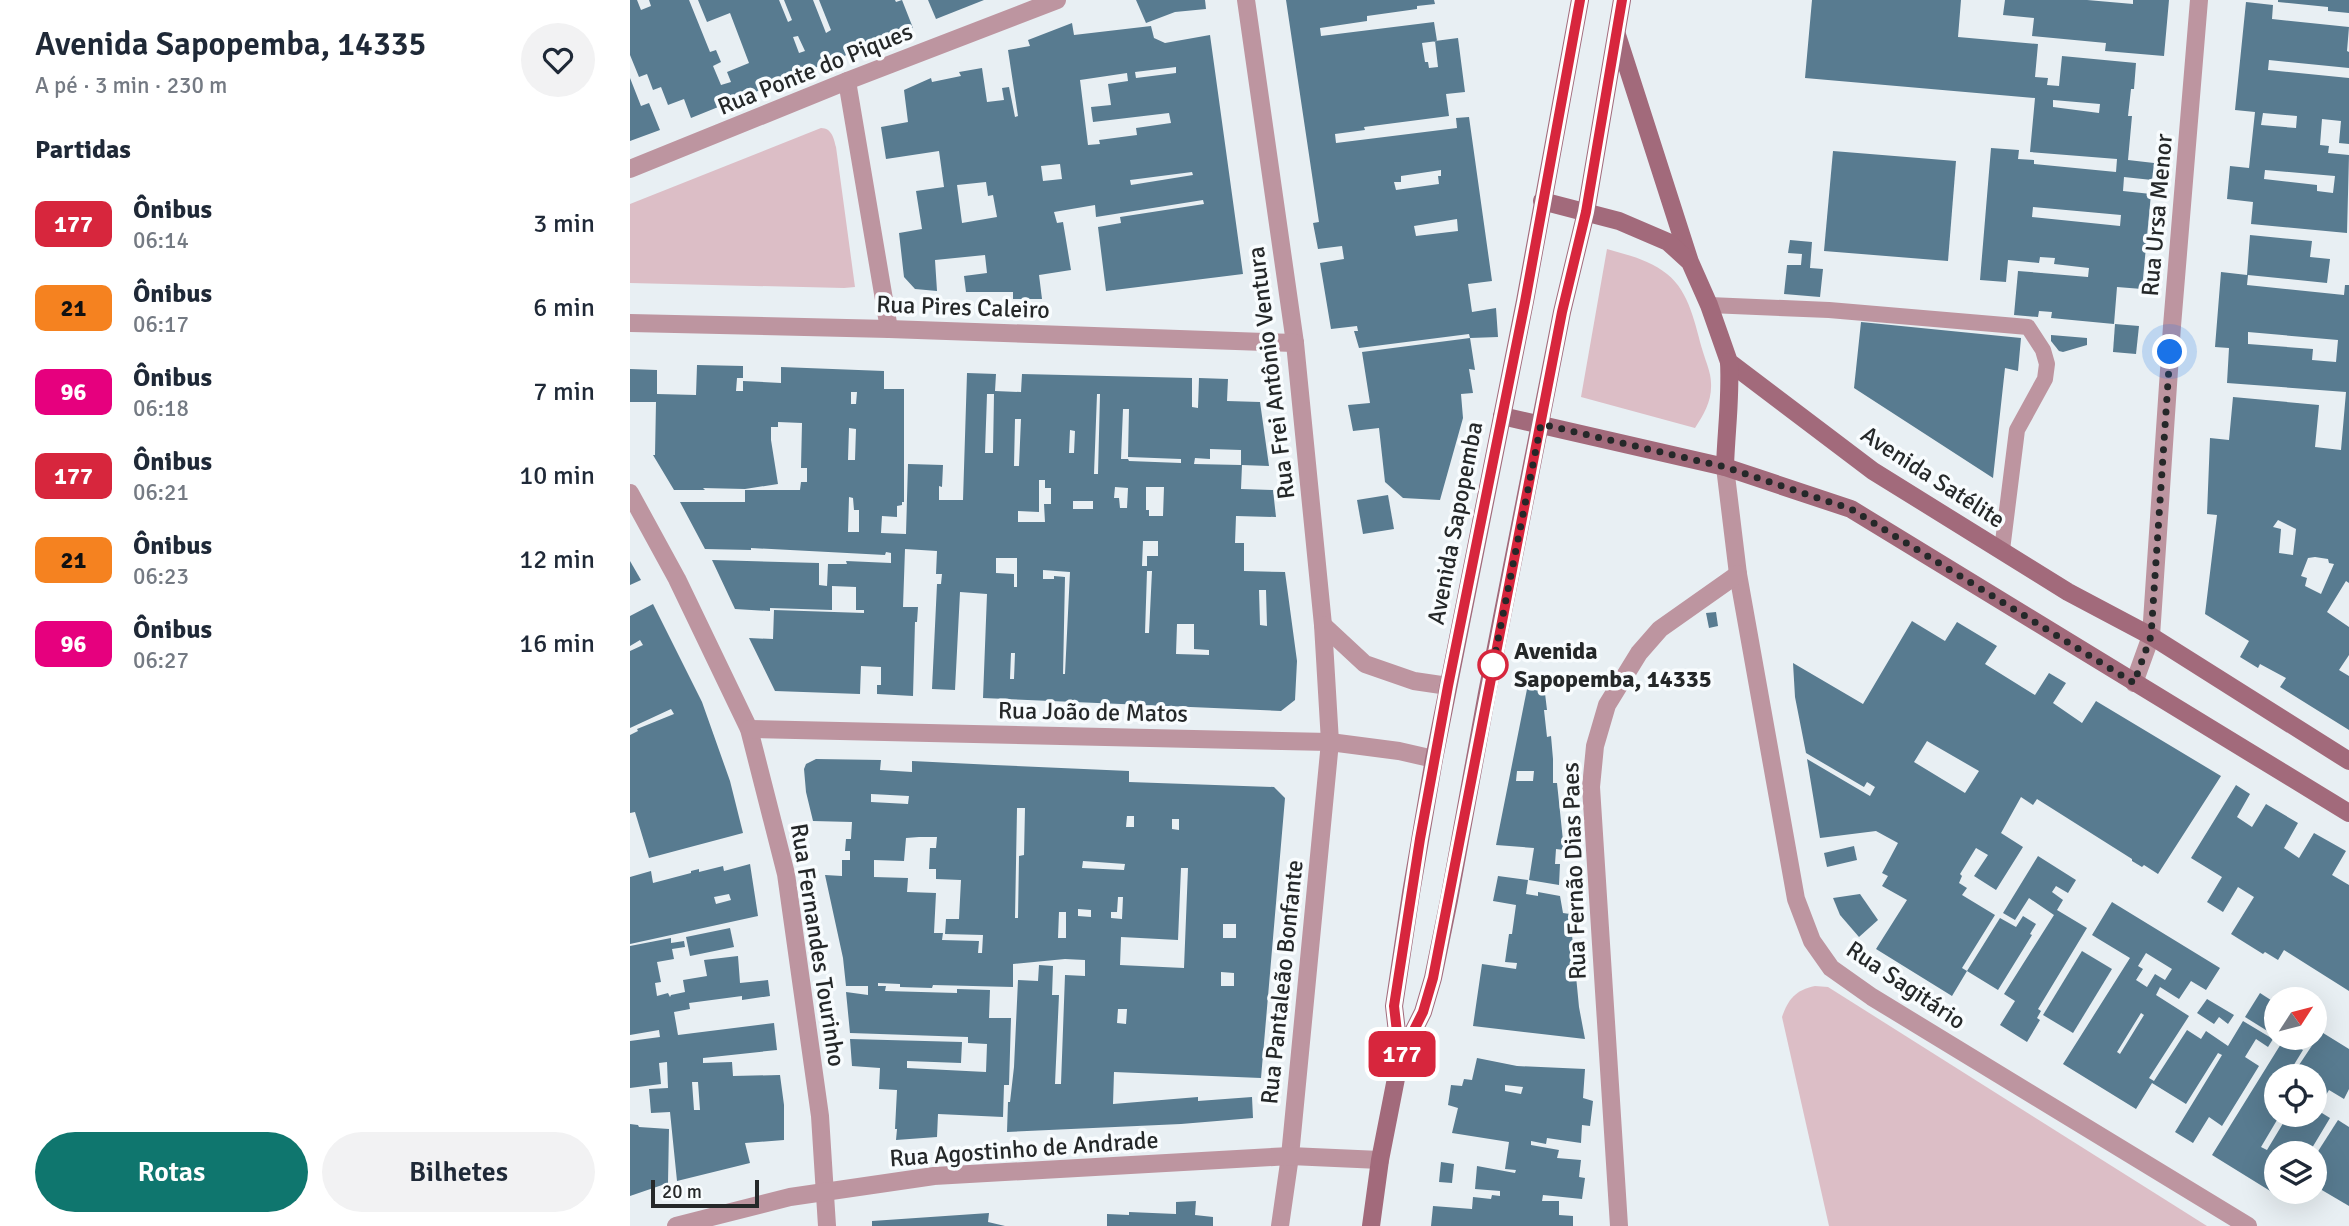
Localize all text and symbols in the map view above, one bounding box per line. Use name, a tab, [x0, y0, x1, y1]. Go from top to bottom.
street label: Rua Ponte do Piques	[713, 16, 917, 122]
button: heart	[521, 23, 595, 97]
text: Avenida Sapopemba, 14335	[35, 24, 426, 65]
text: A pé · 3 min · 230 m	[35, 71, 227, 100]
street label: Rua Ursa Menor	[2135, 132, 2179, 298]
text: Partidas	[35, 134, 131, 166]
text: Ônibus	[133, 194, 212, 226]
text: 3 min	[533, 208, 595, 240]
text: 177	[54, 209, 93, 239]
text: 06:14	[133, 226, 189, 255]
street label: Rua Frei Antônio Ventura	[1241, 245, 1301, 501]
text: Ônibus	[133, 278, 212, 310]
street label: Rua Pires Caleiro	[876, 289, 1050, 325]
text: 6 min	[533, 292, 595, 324]
text: 21	[61, 293, 86, 323]
text: 06:17	[133, 310, 189, 339]
your location	[2152, 334, 2187, 369]
text: Ônibus	[133, 362, 212, 394]
text: 7 min	[533, 376, 595, 408]
text: 96	[61, 377, 86, 407]
text: 06:18	[133, 394, 189, 423]
street label: Avenida Sapopemba	[1421, 419, 1489, 627]
street label: Avenida Satélite	[1855, 419, 2011, 535]
text: Ônibus	[133, 446, 212, 478]
text: 10 min	[519, 460, 595, 492]
text: 177	[54, 461, 93, 491]
text: 06:21	[133, 478, 189, 507]
text: Ônibus	[133, 530, 212, 562]
text: 12 min	[519, 544, 595, 576]
text: 21	[61, 545, 86, 575]
text: 06:23	[133, 562, 189, 591]
text: Ônibus	[133, 614, 212, 646]
text: 16 min	[519, 628, 595, 660]
text: 96	[61, 629, 86, 659]
place label: Avenida Sapopemba, 14335	[1514, 636, 1712, 694]
text: 06:27	[133, 646, 189, 675]
marker: Avenida Sapopemba, 14335	[1478, 650, 1508, 680]
street label: Rua João de Matos	[998, 695, 1188, 729]
street label: Rua Fernão Dias Paes	[1555, 762, 1593, 980]
street label: Rua Fernandes Tourinho	[784, 821, 852, 1069]
street label: Rua Pantaleão Bonfante	[1254, 858, 1310, 1106]
street label: Rua Sagitário	[1841, 934, 1971, 1036]
north arrow	[2264, 987, 2328, 1050]
map controls	[2264, 987, 2327, 1204]
line badge: 177	[1362, 1031, 1442, 1077]
text: 177	[1383, 1039, 1421, 1069]
button: locate	[2264, 1064, 2327, 1127]
street label: Rua Agostinho de Andrade	[888, 1125, 1160, 1173]
button: Rotas	[35, 1132, 308, 1212]
button: Bilhetes	[322, 1132, 595, 1212]
button: layers	[2264, 1141, 2327, 1204]
scale bar	[651, 1177, 760, 1209]
text: 20 m	[662, 1180, 702, 1204]

